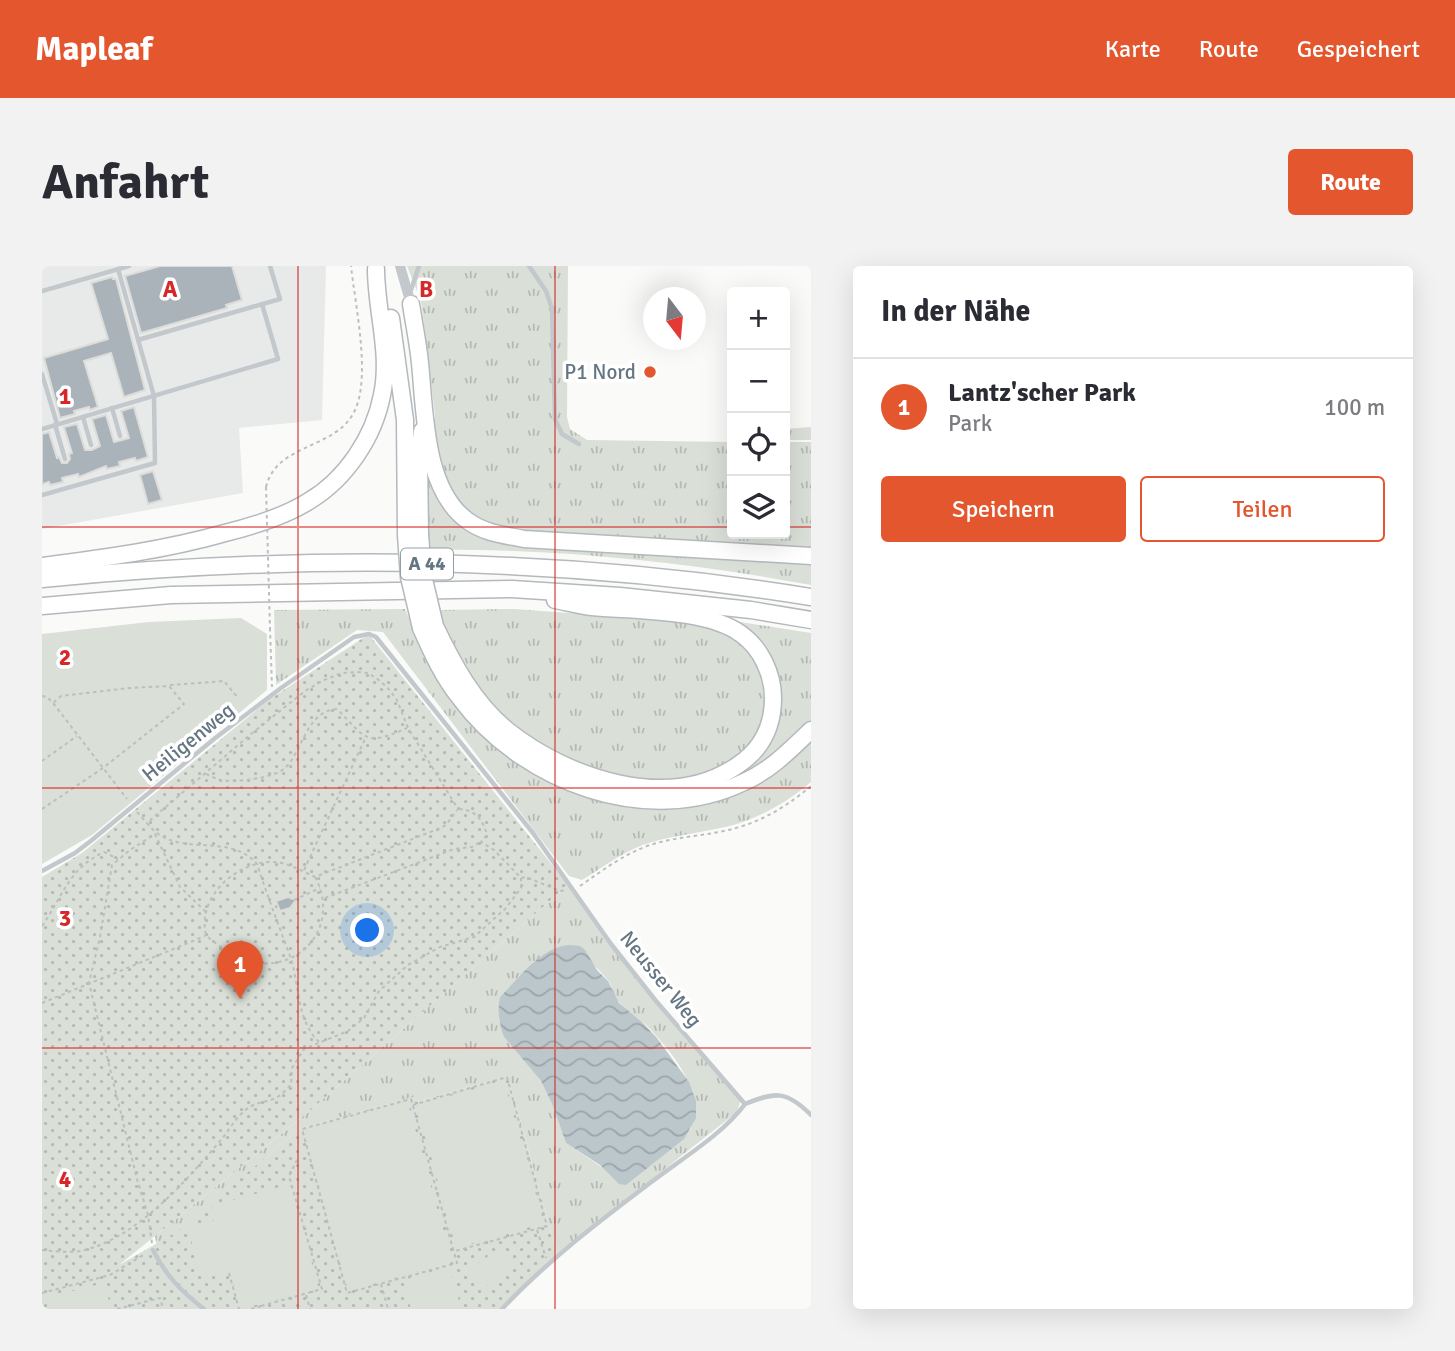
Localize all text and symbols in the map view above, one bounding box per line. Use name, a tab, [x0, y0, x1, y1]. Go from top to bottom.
text: Mapleaf	[35, 29, 152, 70]
text: Karte	[1105, 34, 1161, 64]
text: Route	[1199, 34, 1259, 64]
text: Gespeichert	[1297, 34, 1420, 64]
button: Route	[1288, 149, 1413, 215]
text: Anfahrt	[42, 152, 209, 212]
text: A	[163, 275, 178, 304]
text: B	[419, 275, 433, 304]
north arrow	[643, 287, 706, 350]
map controls	[727, 287, 790, 539]
button: +	[727, 287, 790, 350]
text: In der Nähe	[881, 293, 1030, 330]
button: −	[727, 350, 790, 413]
place label: P1 Nord	[564, 359, 636, 385]
marker: P1 Nord	[642, 364, 658, 380]
text: Lantz'scher Park	[948, 377, 1136, 409]
text: 1	[59, 382, 71, 411]
text: 1	[898, 393, 910, 422]
text: 100 m	[1324, 393, 1385, 422]
text: Park	[948, 409, 992, 438]
button: locate	[727, 413, 790, 476]
button: layers	[727, 476, 790, 539]
button: Speichern	[881, 476, 1126, 542]
button: Teilen	[1140, 476, 1385, 542]
road number: A 44	[401, 548, 453, 580]
text: 2	[59, 643, 71, 672]
street label: Heiligenweg	[137, 697, 239, 787]
text: 3	[59, 904, 71, 933]
your location	[350, 913, 384, 947]
street label: Neusser Weg	[614, 926, 708, 1032]
pin: 1	[217, 941, 263, 999]
text: 4	[59, 1165, 71, 1194]

